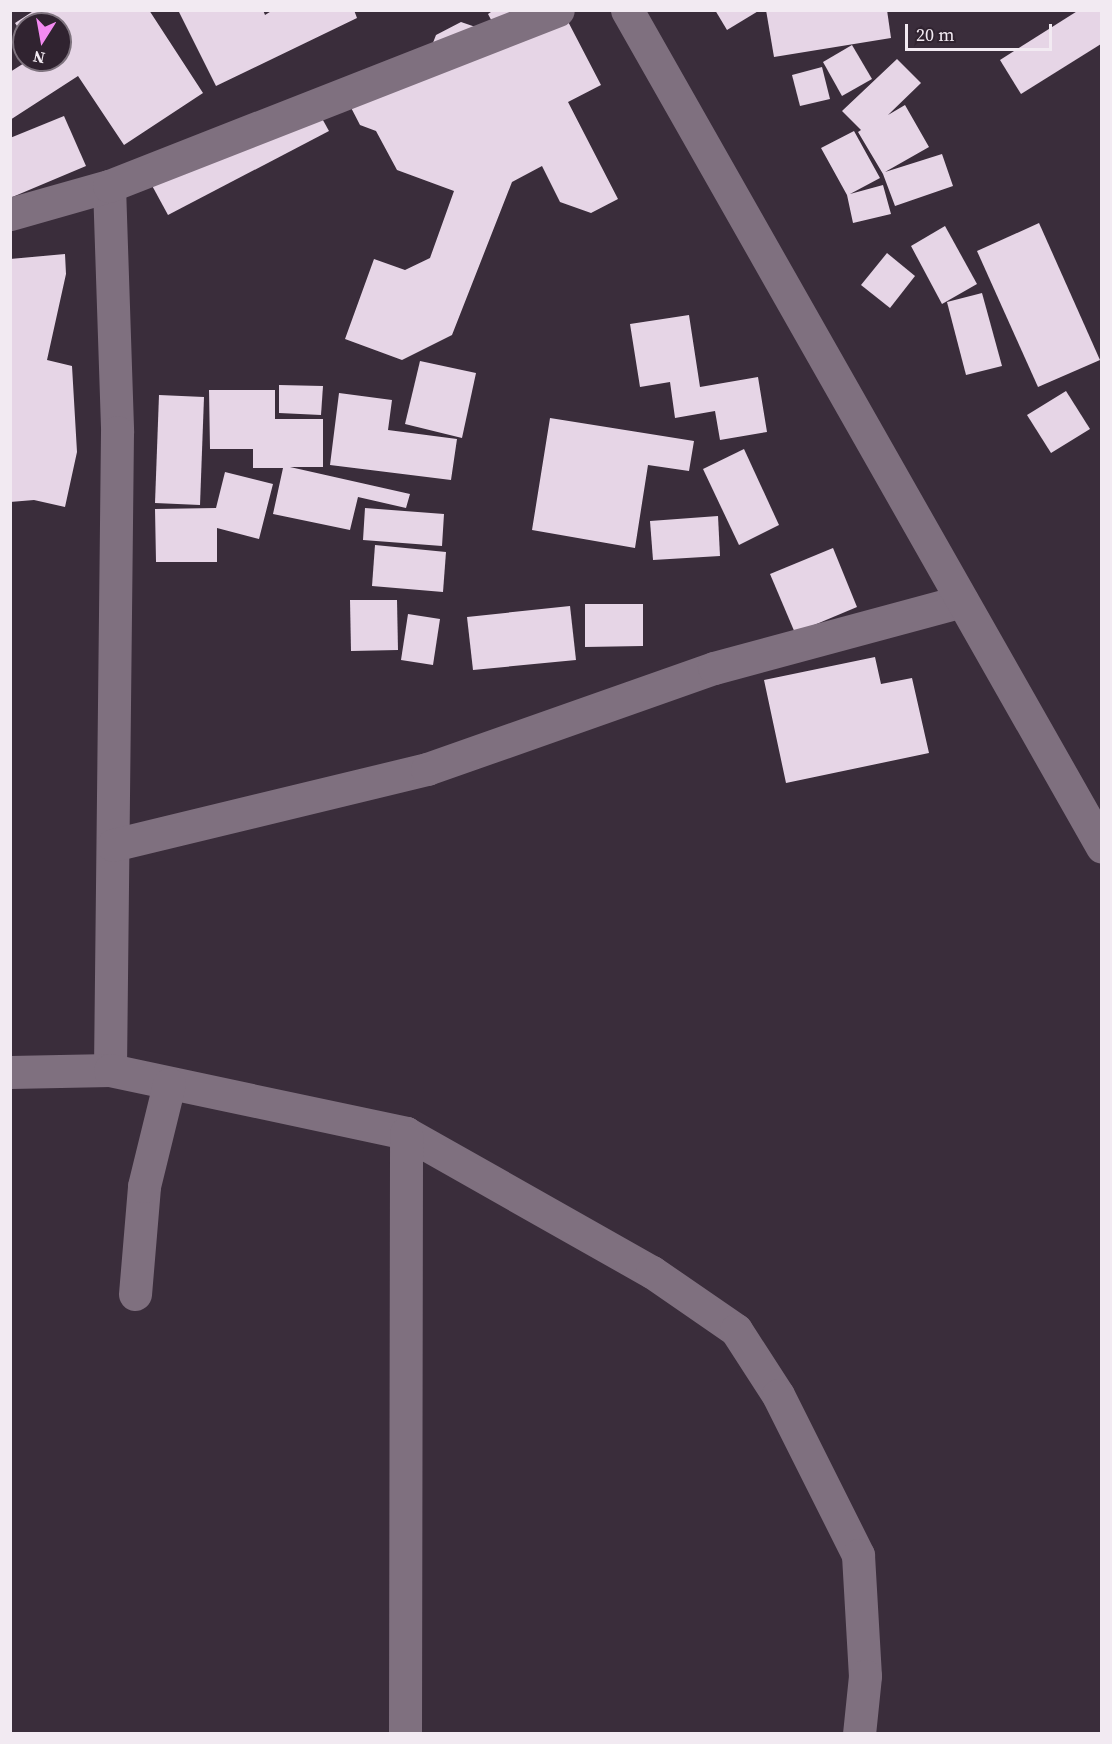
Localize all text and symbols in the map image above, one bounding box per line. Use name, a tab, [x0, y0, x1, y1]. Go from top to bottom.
north arrow	[12, 12, 72, 72]
scale bar	[908, 12, 1055, 50]
text: 20 m	[916, 22, 954, 47]
text: N	[31, 46, 47, 70]

